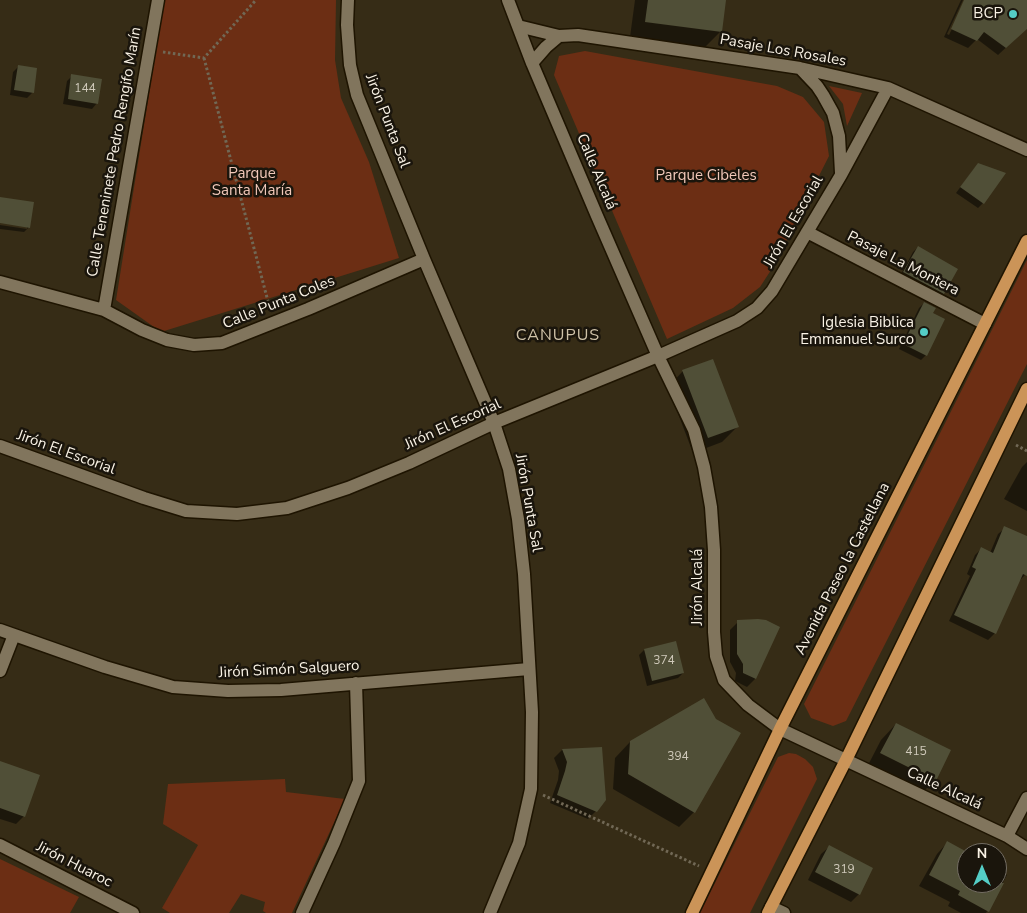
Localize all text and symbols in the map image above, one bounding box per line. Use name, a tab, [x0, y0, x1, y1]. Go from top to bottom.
place label: BCP	[973, 5, 1003, 23]
marker: BCP	[1007, 8, 1019, 20]
street label: Calle Teneninete Pedro Rengifo Marín	[84, 26, 146, 278]
street label: Pasaje Los Rosales	[718, 31, 848, 71]
street label: Jirón Punta Sal	[361, 71, 413, 171]
house number: 144	[74, 82, 96, 96]
street label: Calle Alcalá	[572, 131, 620, 213]
park label: Parque Santa María	[212, 165, 292, 200]
park label: Parque Cibeles	[655, 167, 757, 185]
street label: Jirón El Escorial	[760, 173, 828, 271]
street label: Pasaje La Montera	[844, 228, 962, 300]
street label: Calle Punta Coles	[220, 272, 338, 334]
place label: Iglesia Biblica Emmanuel Surco	[800, 314, 914, 349]
district label: CANUPUS	[515, 326, 601, 346]
marker: Iglesia Biblica Emmanuel Surco	[918, 326, 930, 338]
street label: Jirón El Escorial	[402, 396, 504, 454]
street label: Jirón El Escorial	[14, 427, 118, 479]
street label: Jirón Punta Sal	[511, 453, 545, 553]
street label: Avenida Paseo la Castellana	[792, 480, 894, 658]
street label: Jirón Alcalá	[689, 549, 707, 625]
house number: 374	[653, 654, 675, 668]
street label: Jirón Simón Salguero	[218, 657, 360, 683]
house number: 415	[905, 745, 927, 759]
house number: 394	[667, 750, 689, 764]
street label: Calle Alcalá	[904, 764, 984, 814]
street label: Jirón Huaroc	[33, 838, 115, 892]
north arrow	[957, 843, 1007, 893]
text: N	[977, 844, 987, 863]
house number: 319	[833, 863, 855, 877]

